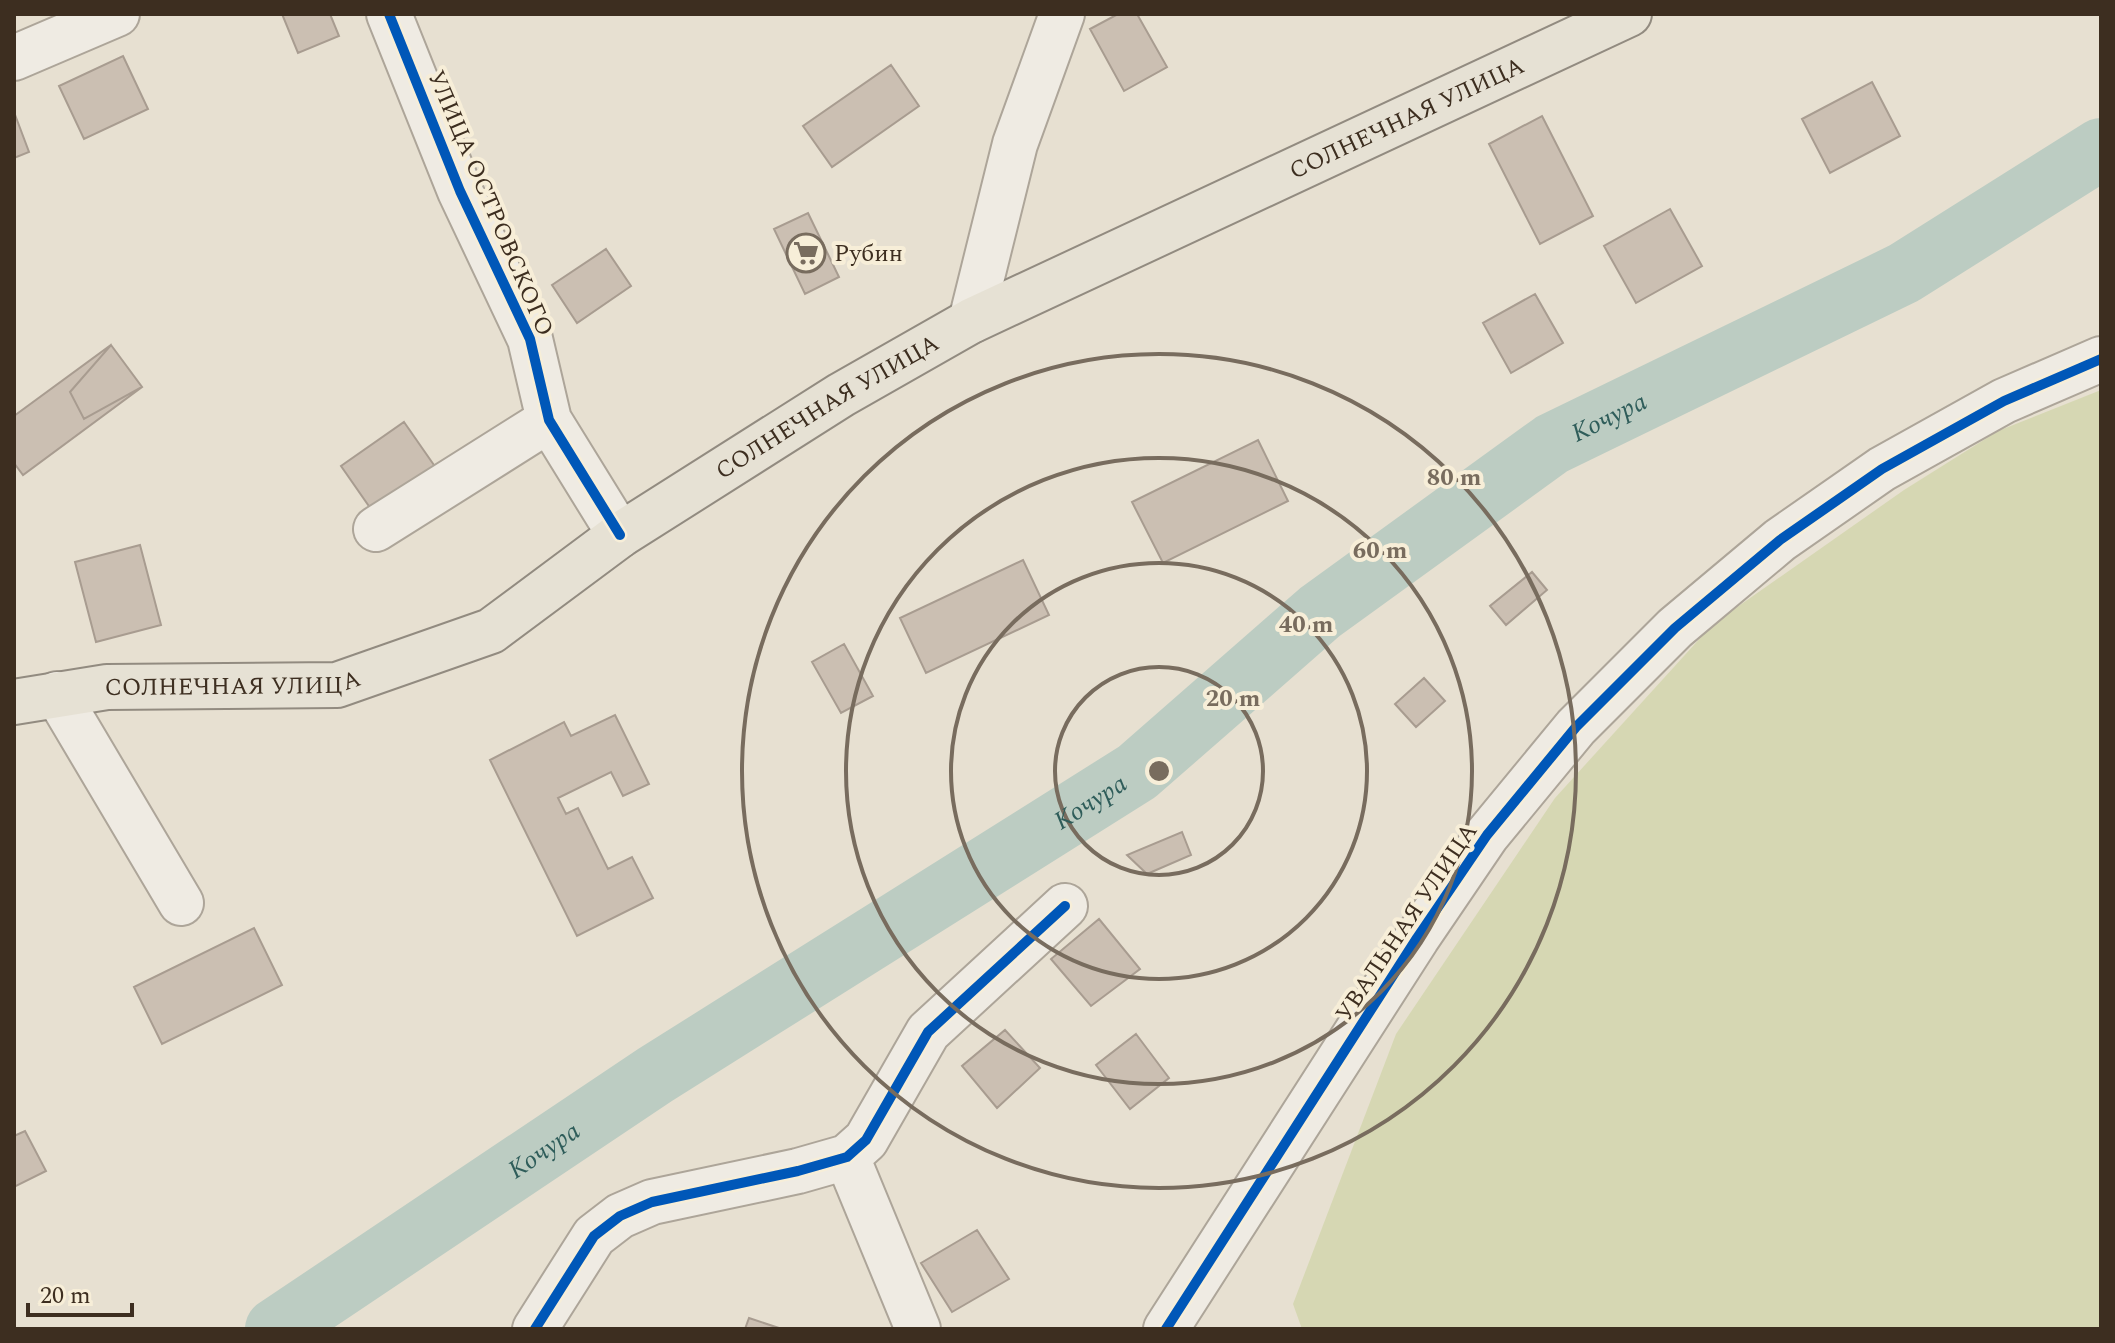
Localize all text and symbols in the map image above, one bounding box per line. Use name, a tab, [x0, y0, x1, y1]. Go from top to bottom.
street label: СОЛНЕЧНАЯ УЛИЦА	[1283, 48, 1531, 189]
street label: УЛИЦА ОСТРОВСКОГО	[418, 65, 562, 342]
supermarket icon: Рубин	[785, 232, 827, 274]
place label: Рубин	[834, 236, 903, 272]
street label: СОЛНЕЧНАЯ УЛИЦА	[709, 326, 946, 489]
water label: Кочура	[1564, 382, 1654, 453]
text: 80 m	[1427, 460, 1482, 496]
text: 60 m	[1353, 533, 1408, 569]
text: 40 m	[1279, 607, 1334, 643]
street label: СОЛНЕЧНАЯ УЛИЦА	[105, 661, 366, 706]
text: 20 m	[1206, 681, 1261, 717]
centre of rings	[1145, 757, 1173, 785]
water label: Кочура	[1046, 764, 1135, 841]
street label: УВАЛЬНАЯ УЛИЦА	[1327, 816, 1487, 1029]
water label: Кочура	[500, 1112, 588, 1190]
scale bar	[28, 1267, 132, 1317]
text: 20 m	[40, 1278, 91, 1314]

